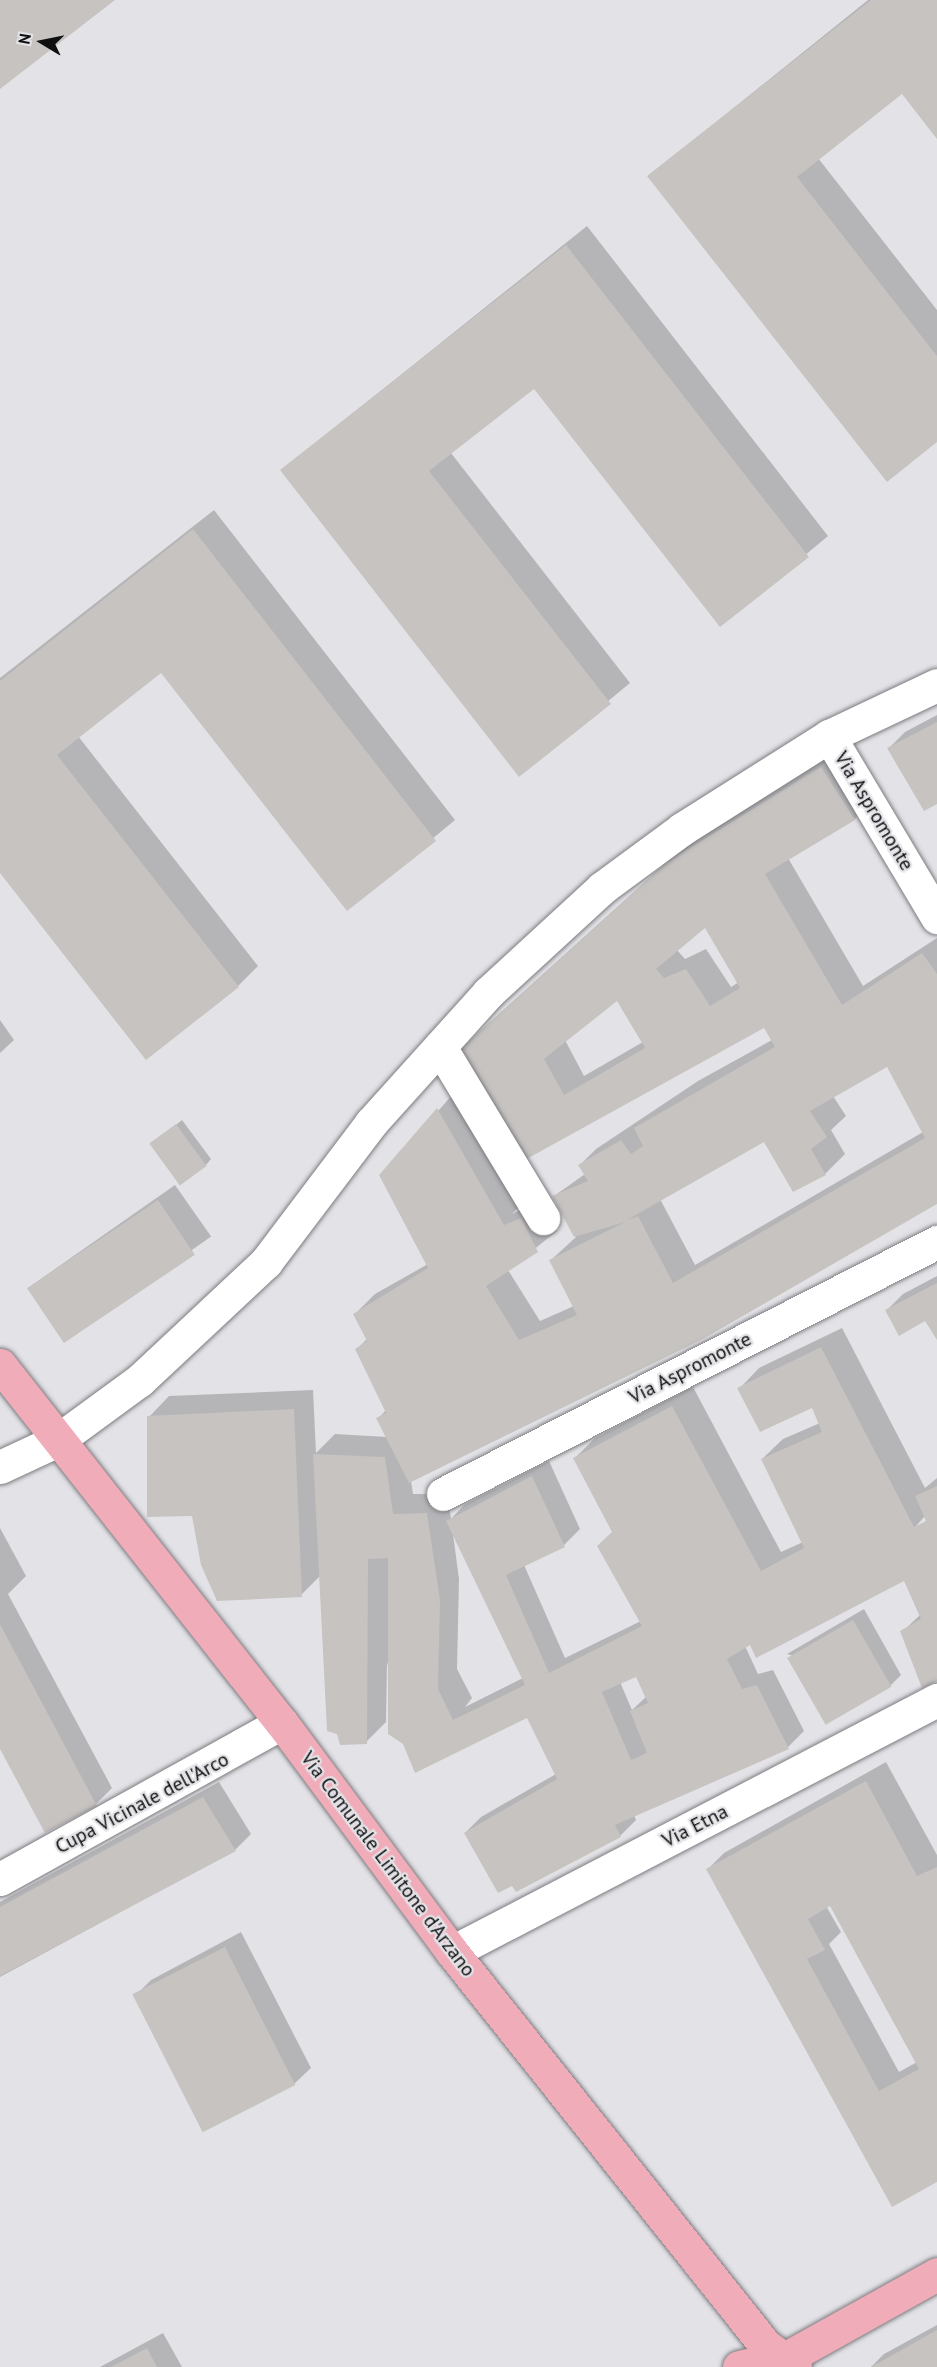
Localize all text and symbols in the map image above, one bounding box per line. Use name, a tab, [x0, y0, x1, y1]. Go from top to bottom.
north arrow	[12, 12, 72, 72]
text: N	[14, 32, 35, 46]
street label: Via Aspromonte	[829, 747, 919, 875]
street label: Via Aspromonte	[624, 1327, 756, 1409]
street label: Cupa Vicinale dell'Arco	[51, 1747, 233, 1859]
street label: Via Comunale Limitone d'Arzano	[296, 1747, 480, 1981]
street label: Via Etna	[658, 1799, 732, 1853]

